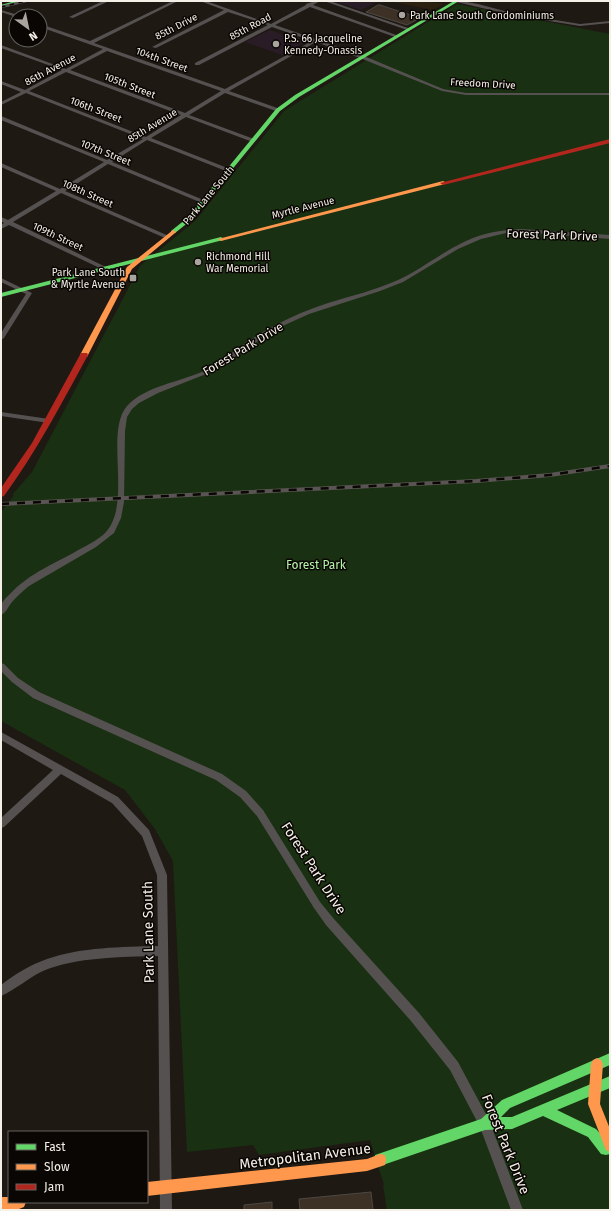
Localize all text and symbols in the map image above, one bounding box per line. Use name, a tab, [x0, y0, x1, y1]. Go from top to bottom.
north arrow	[8, 8, 48, 48]
marker: Park Lane South Condominiums	[397, 10, 407, 20]
place label: Park Lane South Condominiums	[410, 10, 554, 22]
street label: 85th Drive	[153, 11, 200, 43]
street label: 85th Road	[228, 11, 273, 43]
text: N	[27, 29, 40, 43]
place label: P.S. 66 Jacqueline Kennedy-Onassis	[284, 33, 362, 57]
marker: P.S. 66 Jacqueline Kennedy-Onassis	[271, 39, 281, 49]
street label: 104th Street	[134, 45, 190, 75]
street label: 86th Avenue	[23, 51, 78, 88]
street label: 105th Street	[102, 71, 157, 101]
street label: Freedom Drive	[450, 76, 516, 92]
street label: 106th Street	[68, 95, 124, 125]
street label: 85th Avenue	[126, 106, 180, 145]
street label: 107th Street	[79, 137, 133, 169]
street label: Park Lane South	[181, 164, 237, 228]
street label: 108th Street	[60, 177, 115, 211]
street label: Myrtle Avenue	[271, 194, 336, 222]
street label: 109th Street	[30, 220, 85, 254]
street label: Forest Park Drive	[506, 226, 598, 244]
place label: Richmond Hill War Memorial	[206, 251, 270, 275]
marker: Richmond Hill War Memorial	[193, 257, 203, 267]
place label: Park Lane South & Myrtle Avenue	[51, 267, 125, 291]
marker: Park Lane South & Myrtle Avenue	[128, 273, 138, 283]
street label: Forest Park Drive	[200, 319, 286, 379]
park label: Forest Park	[286, 558, 347, 572]
street label: Forest Park Drive	[277, 819, 350, 918]
street label: Park Lane South	[139, 881, 158, 983]
street label: Forest Park Drive	[478, 1092, 533, 1197]
legend	[8, 1131, 148, 1203]
text: Fast	[44, 1140, 66, 1154]
street label: Metropolitan Avenue	[238, 1140, 372, 1173]
text: Slow	[44, 1160, 70, 1174]
text: Jam	[44, 1180, 64, 1194]

